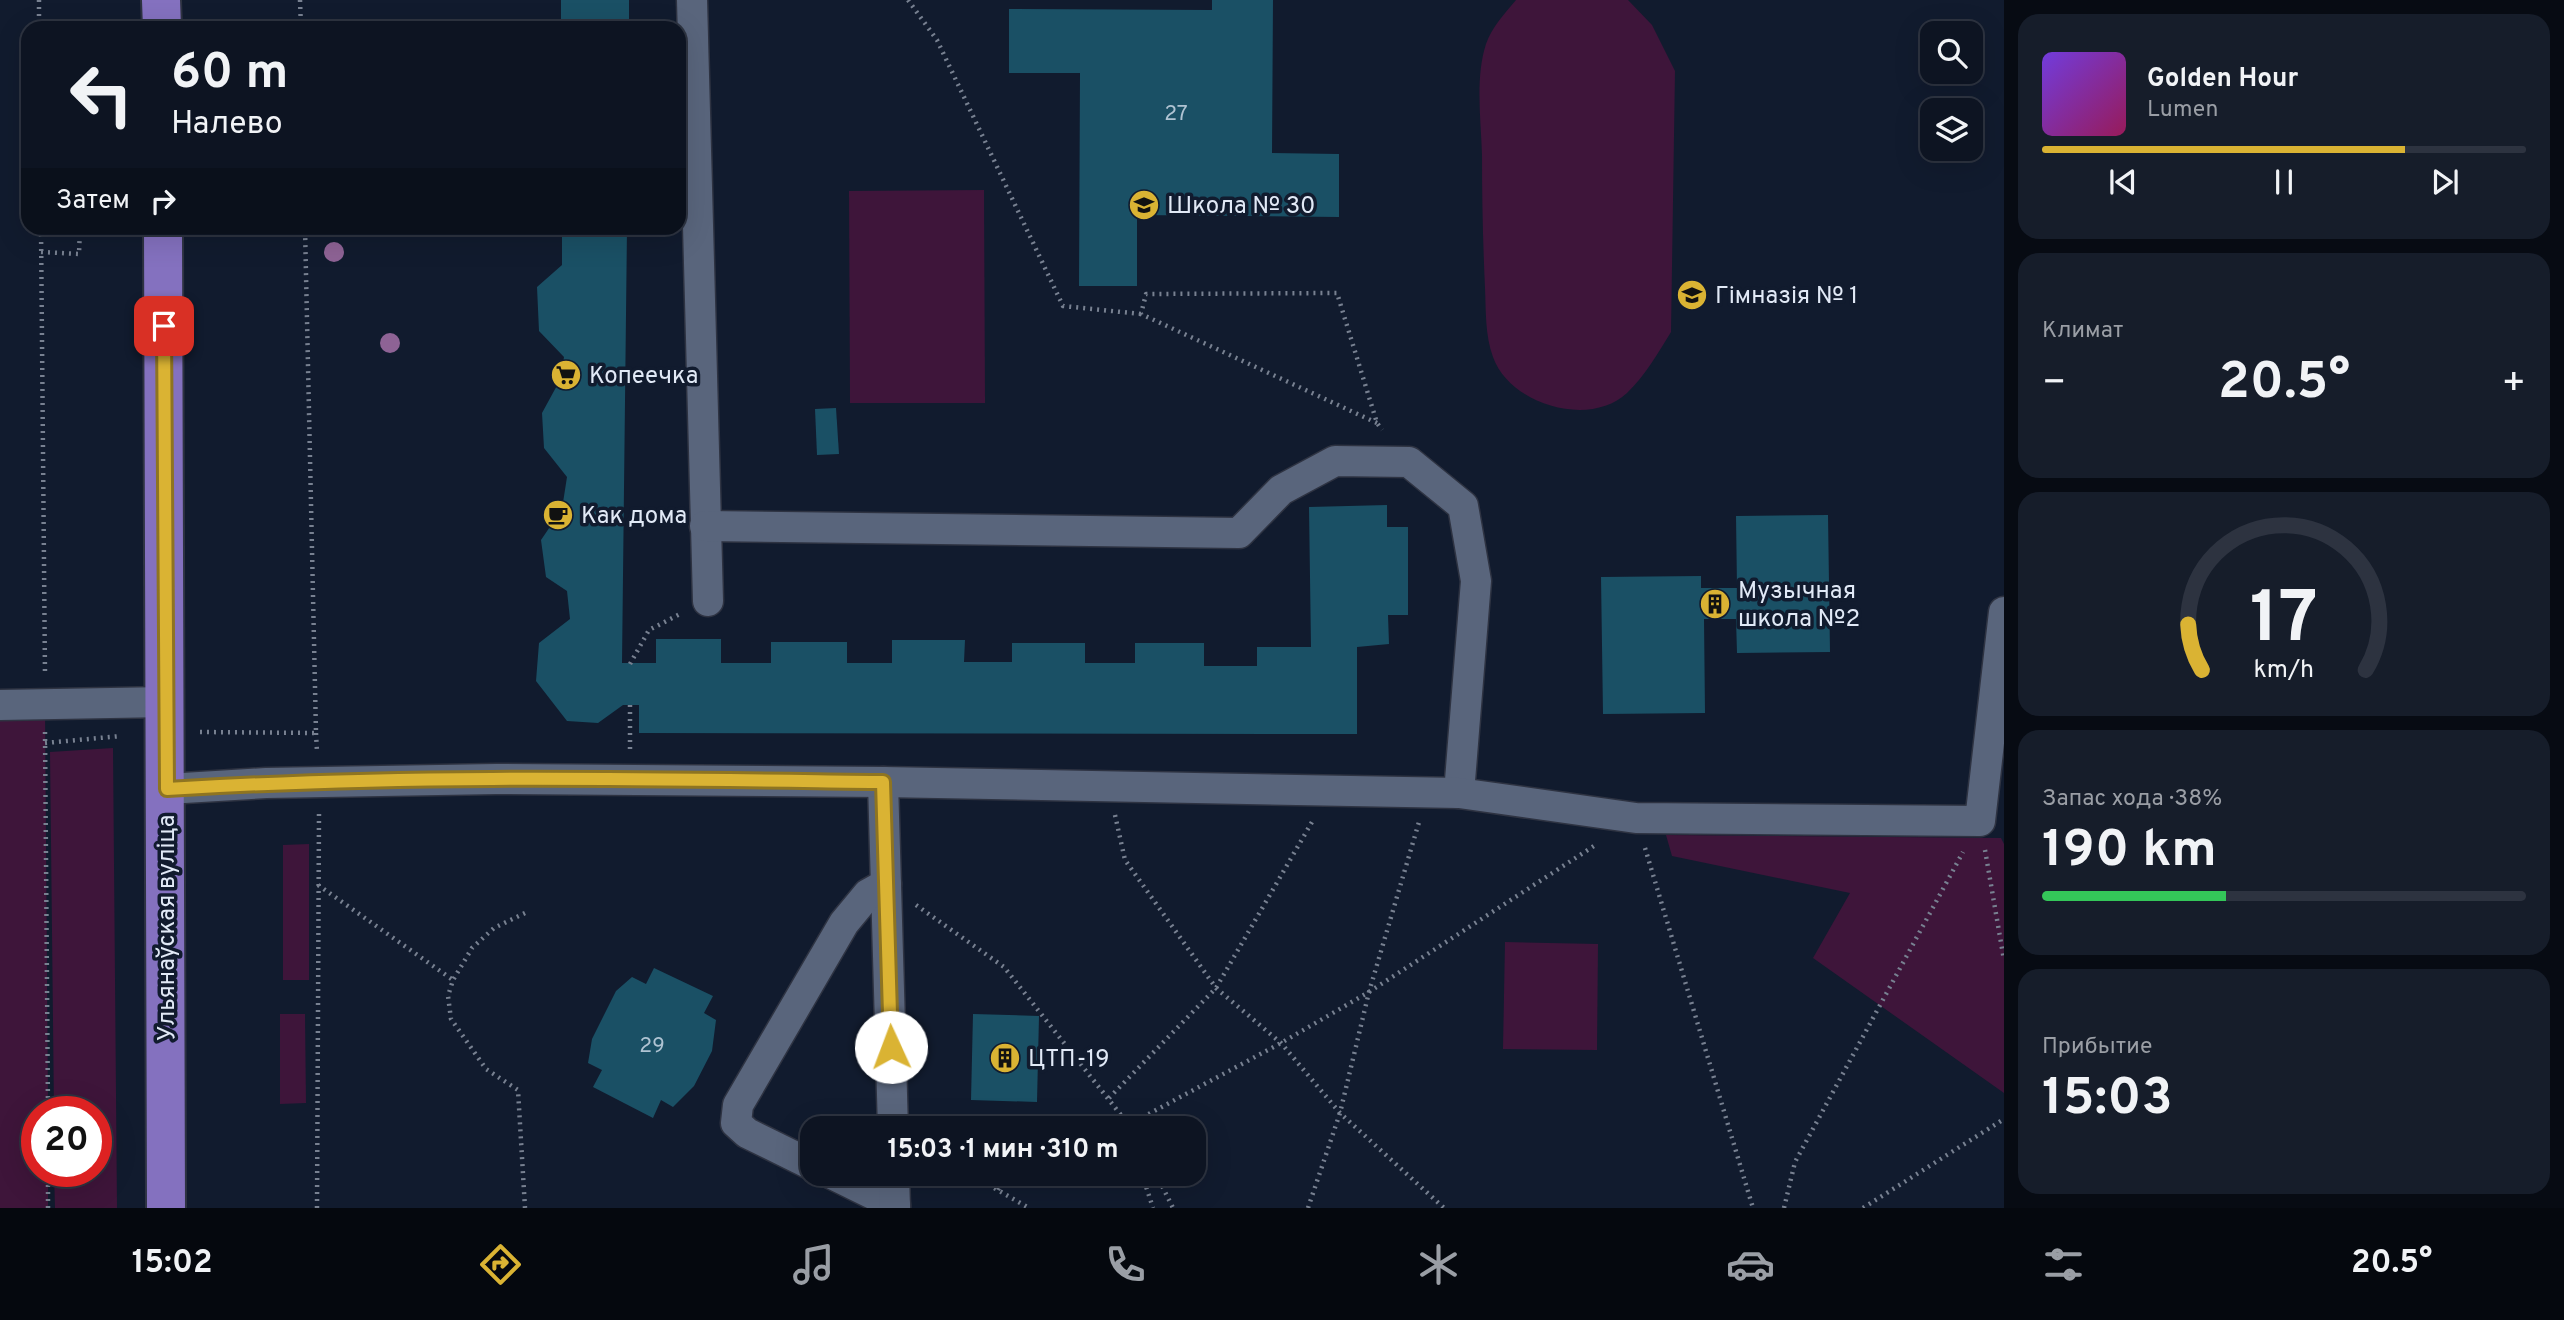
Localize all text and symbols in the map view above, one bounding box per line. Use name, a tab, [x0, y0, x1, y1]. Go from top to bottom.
map controls	[1920, 21, 1983, 161]
button: search	[1920, 21, 1983, 84]
text: 60 m	[171, 44, 289, 106]
icon: left	[56, 49, 147, 140]
text: Golden Hour	[2147, 63, 2298, 96]
text: Lumen	[2147, 96, 2218, 125]
button: layers	[1920, 98, 1983, 161]
house number: 27	[1164, 101, 1188, 128]
text: Налево	[171, 105, 283, 145]
icon: previous	[2104, 163, 2142, 201]
icon: pause	[2265, 163, 2303, 201]
icon: next	[2426, 163, 2464, 201]
icon: right	[144, 182, 182, 220]
text: Затем	[56, 185, 130, 218]
school or university icon: Школа № 30	[1127, 188, 1161, 222]
place label: Школа № 30	[1167, 192, 1315, 222]
school or university icon: Гімназія № 1	[1675, 278, 1709, 312]
place label: Гімназія № 1	[1715, 282, 1858, 312]
pin	[134, 296, 194, 356]
icon: arrive	[145, 307, 183, 345]
text: Климат	[2042, 317, 2123, 346]
text: 20.5°	[2218, 351, 2350, 417]
supermarket icon: Копеечка	[549, 358, 583, 392]
text: −	[2042, 360, 2067, 409]
text: +	[2501, 360, 2526, 409]
place label: Копеечка	[589, 362, 698, 392]
cafe icon: Как дома	[541, 498, 575, 532]
place label: Как дома	[581, 502, 687, 532]
text: 17	[2250, 576, 2318, 668]
place label: Музычная школа №2	[1738, 577, 1860, 635]
building icon: Музычная школа №2	[1698, 587, 1732, 621]
text: km/h	[2254, 655, 2314, 687]
text: Запас хода · 38%	[2042, 785, 2222, 814]
street label: Ульянаўская вуліца	[153, 815, 183, 1041]
text: 190 km	[2042, 819, 2217, 885]
position arrow	[854, 1010, 928, 1084]
house number: 29	[639, 1033, 665, 1060]
text: Прибытие	[2042, 1033, 2152, 1062]
building icon: ЦТП-19	[988, 1041, 1022, 1075]
place label: ЦТП-19	[1028, 1045, 1110, 1075]
text: 15:03	[2042, 1067, 2173, 1133]
speed limit sign: 20	[21, 1096, 112, 1187]
text: 15:03 · 1 мин · 310 m	[887, 1134, 1119, 1167]
icon: directions	[476, 1240, 525, 1289]
icon: music	[789, 1240, 838, 1289]
icon: phone	[1101, 1240, 1150, 1289]
icon: climate	[1414, 1240, 1463, 1289]
icon: car	[1726, 1240, 1775, 1289]
icon: filters	[2039, 1240, 2088, 1289]
text: 15:02	[132, 1244, 213, 1284]
text: 20.5°	[2351, 1244, 2432, 1284]

